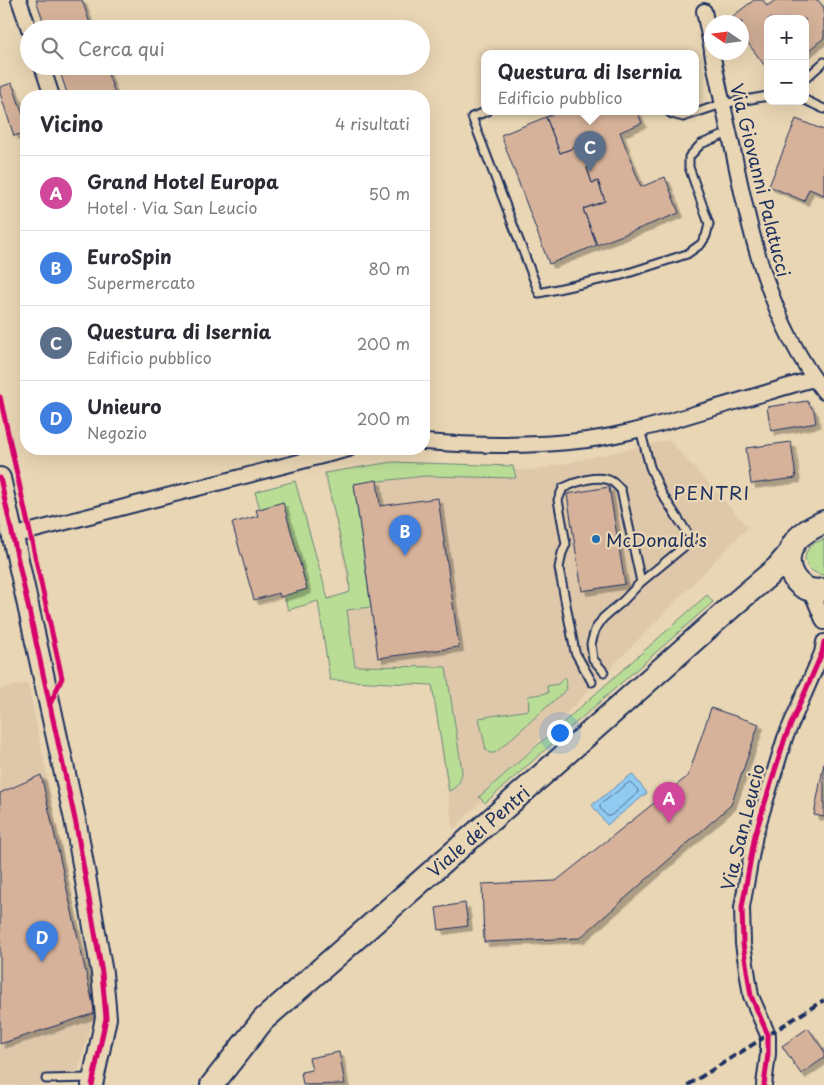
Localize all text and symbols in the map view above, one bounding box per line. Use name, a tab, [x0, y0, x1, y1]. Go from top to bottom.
north arrow	[704, 15, 749, 60]
map controls	[764, 15, 809, 105]
button: +	[764, 15, 809, 60]
search box	[20, 20, 430, 75]
icon: search	[38, 34, 66, 62]
text: Cerca qui	[78, 34, 165, 62]
popup	[481, 50, 699, 115]
text: Questura di Isernia	[498, 57, 682, 85]
button: −	[764, 60, 809, 105]
street label: Via Giovanni Palatucci	[724, 80, 798, 280]
text: Edificio pubblico	[498, 85, 622, 109]
text: Vicino	[40, 107, 103, 139]
text: 4 risultati	[335, 111, 410, 135]
pin: C	[574, 131, 606, 172]
text: Grand Hotel Europa	[87, 167, 279, 195]
text: A	[50, 181, 62, 205]
text: 50 m	[369, 181, 410, 205]
text: Hotel · Via San Leucio	[87, 195, 257, 219]
text: EuroSpin	[87, 242, 172, 270]
text: B	[51, 256, 61, 280]
text: 80 m	[368, 256, 410, 280]
text: Supermercato	[87, 270, 195, 294]
text: Questura di Isernia	[87, 317, 271, 345]
text: C	[50, 331, 62, 355]
text: 200 m	[357, 331, 410, 355]
text: Edificio pubblico	[87, 345, 212, 369]
text: Unieuro	[87, 392, 161, 420]
text: D	[50, 406, 62, 430]
text: 200 m	[357, 406, 410, 430]
text: Negozio	[87, 420, 147, 444]
district label: PENTRI	[674, 478, 750, 506]
pin: B	[389, 515, 421, 556]
place label: McDonald's	[606, 526, 707, 553]
marker: McDonald's	[590, 533, 602, 545]
your location	[547, 720, 573, 746]
street label: Via San Leucio	[713, 761, 771, 893]
street label: Viale dei Pentri	[421, 779, 535, 883]
pin: A	[653, 782, 685, 823]
pin: D	[26, 921, 58, 962]

